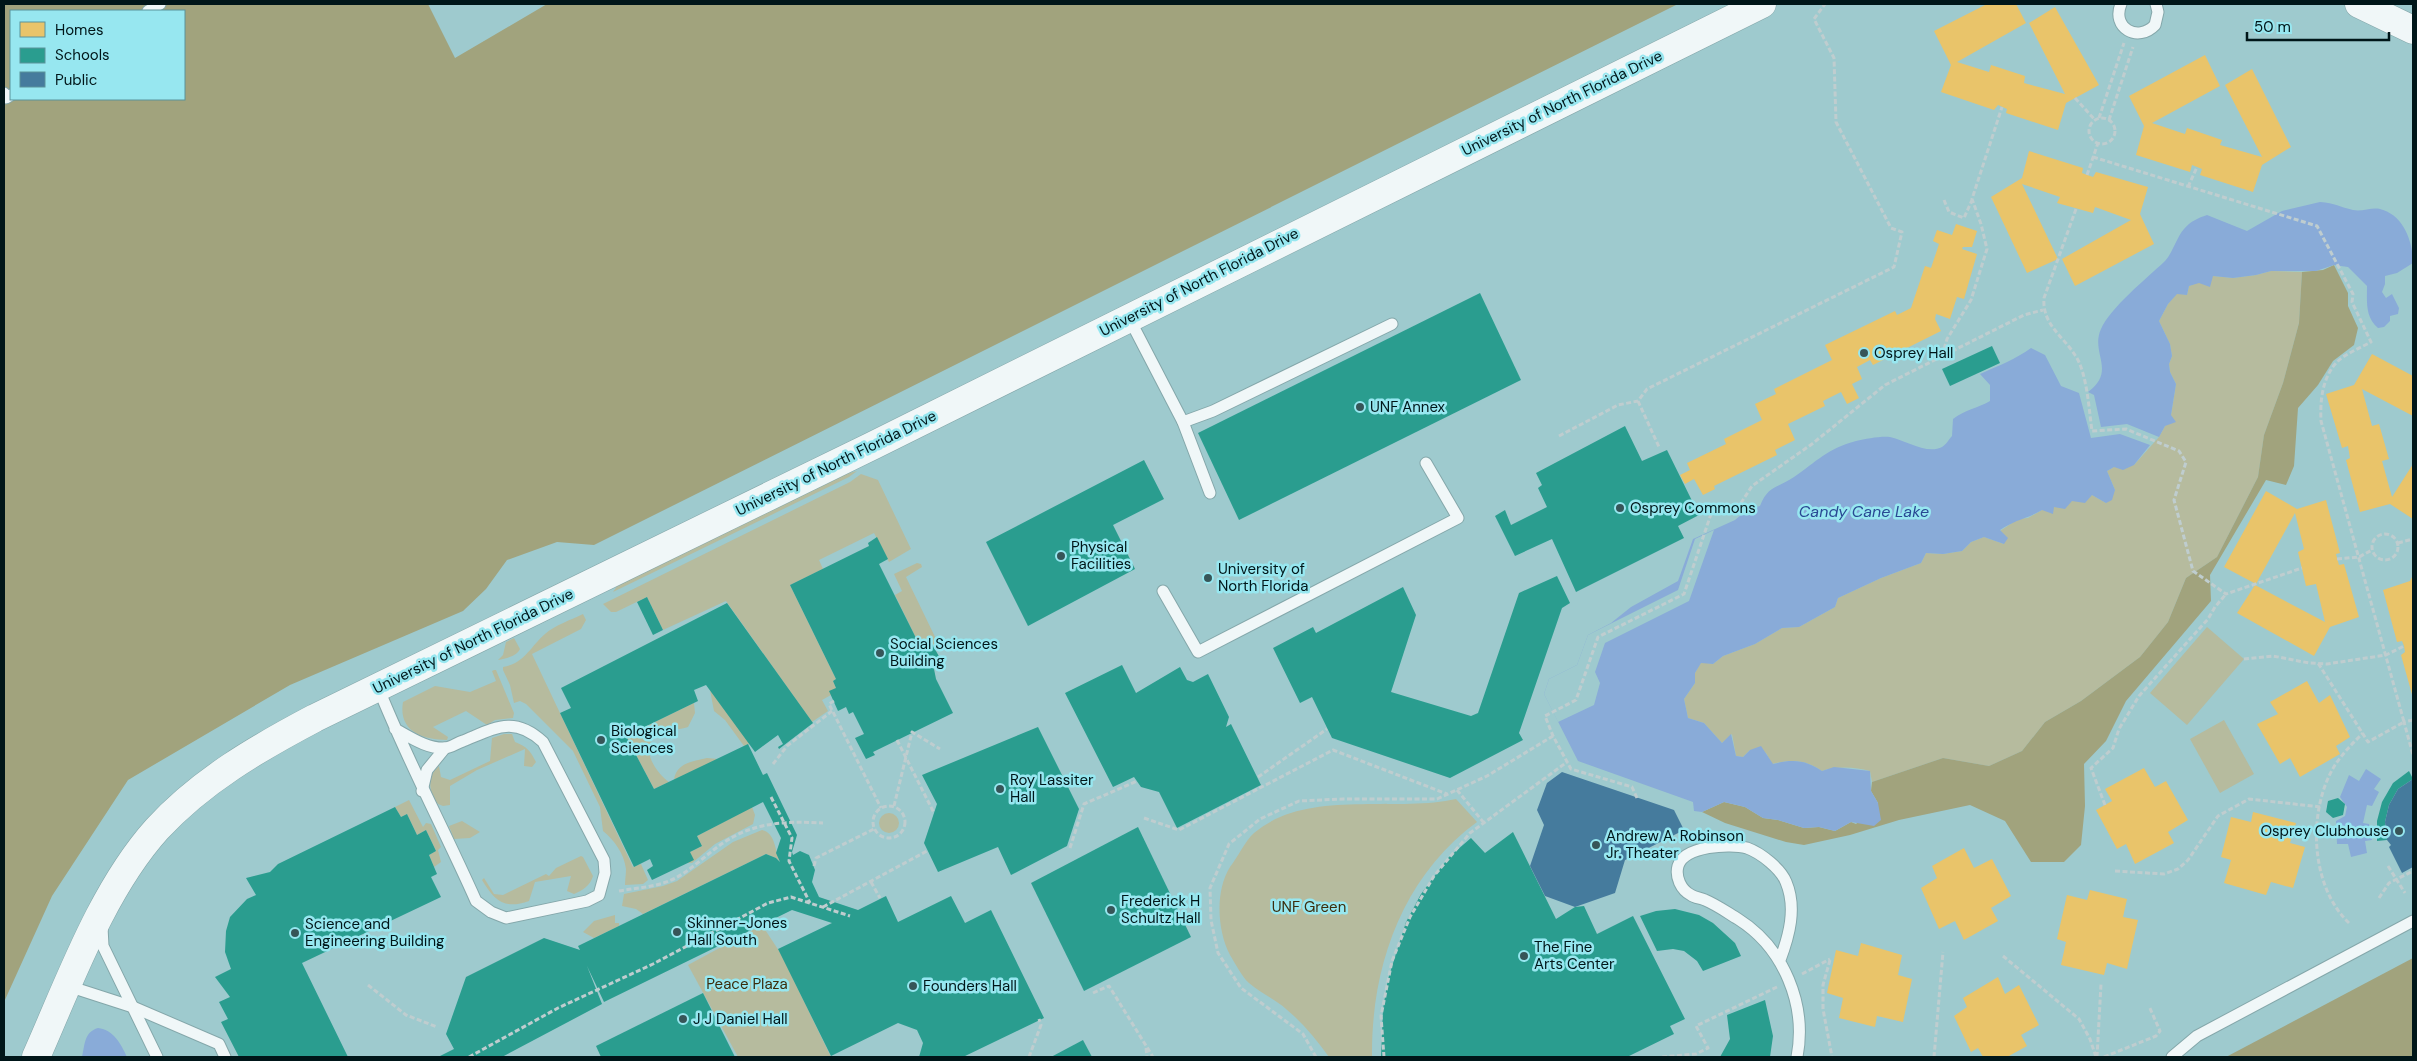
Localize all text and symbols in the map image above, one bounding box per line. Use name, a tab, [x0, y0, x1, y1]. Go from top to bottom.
legend	[10, 10, 185, 100]
scale bar	[2247, 10, 2390, 42]
text: 50 m	[2254, 17, 2291, 37]
text: Homes	[55, 20, 104, 40]
text: Schools	[55, 45, 110, 65]
street label: University of North Florida Drive	[1458, 46, 1666, 160]
text: Public	[55, 70, 97, 90]
street label: University of North Florida Drive	[1096, 223, 1302, 341]
place label: Osprey Hall	[1874, 343, 1953, 363]
marker: Osprey Hall	[1858, 347, 1870, 359]
place label: UNF Annex	[1370, 397, 1446, 417]
marker: UNF Annex	[1354, 401, 1366, 413]
street label: University of North Florida Drive	[732, 406, 940, 520]
place label: Osprey Commons	[1630, 498, 1756, 518]
water label: Candy Cane Lake	[1799, 501, 1929, 522]
marker: Osprey Commons	[1614, 502, 1626, 514]
place label: Physical Facilities	[1071, 537, 1131, 574]
marker: Physical Facilities	[1055, 550, 1067, 562]
place label: University of North Florida	[1218, 559, 1308, 596]
marker: University of North Florida	[1202, 572, 1214, 584]
street label: University of North Florida Drive	[369, 584, 577, 698]
place label: Social Sciences Building	[890, 634, 998, 671]
marker: Social Sciences Building	[874, 647, 886, 659]
place label: Biological Sciences	[611, 721, 677, 758]
marker: Biological Sciences	[595, 734, 607, 746]
place label: Roy Lassiter Hall	[1010, 770, 1094, 807]
marker: Roy Lassiter Hall	[994, 783, 1006, 795]
place label: Osprey Clubhouse	[2260, 821, 2389, 841]
marker: Osprey Clubhouse	[2393, 825, 2405, 837]
place label: Andrew A. Robinson Jr. Theater	[1606, 826, 1744, 863]
marker: Andrew A. Robinson Jr. Theater	[1590, 839, 1602, 851]
place label: Frederick H Schultz Hall	[1121, 891, 1201, 928]
park label: UNF Green	[1272, 897, 1346, 917]
marker: Frederick H Schultz Hall	[1105, 904, 1117, 916]
place label: Skinner-Jones Hall South	[687, 913, 787, 950]
place label: Science and Engineering Building	[305, 914, 444, 951]
marker: Skinner-Jones Hall South	[671, 926, 683, 938]
marker: Science and Engineering Building	[289, 927, 301, 939]
place label: The Fine Arts Center	[1534, 937, 1615, 974]
marker: The Fine Arts Center	[1518, 950, 1530, 962]
park label: Peace Plaza	[706, 974, 788, 994]
place label: Founders Hall	[923, 976, 1017, 996]
marker: Founders Hall	[907, 980, 919, 992]
place label: J J Daniel Hall	[693, 1009, 788, 1029]
marker: J J Daniel Hall	[677, 1013, 689, 1025]

